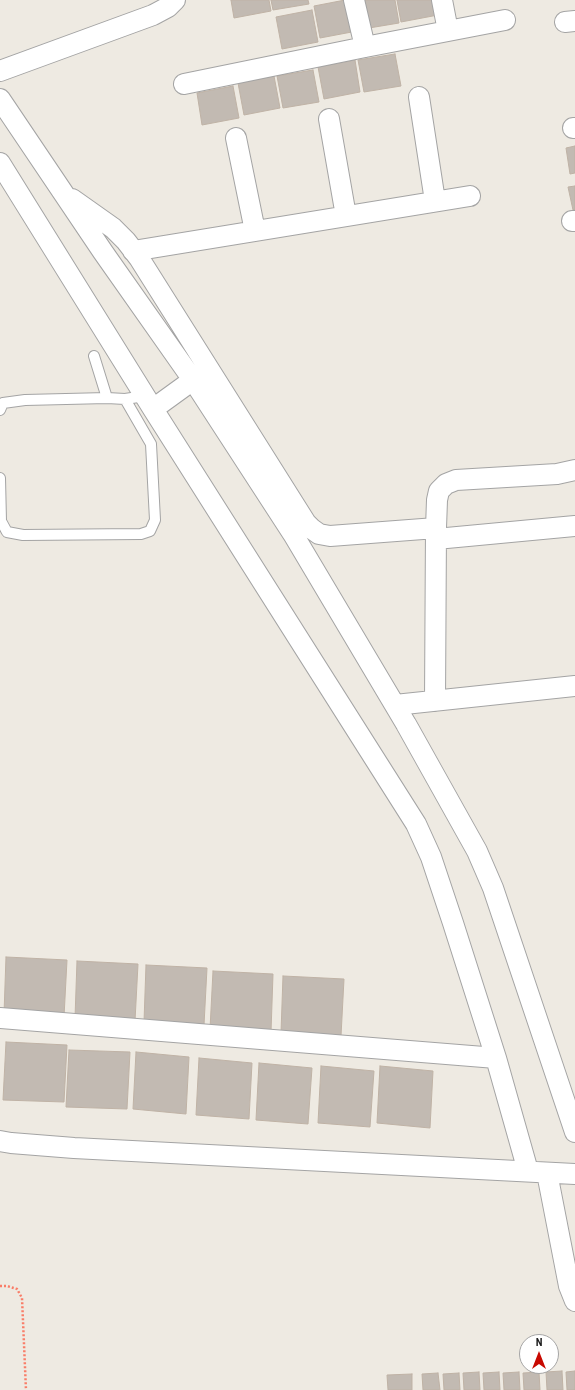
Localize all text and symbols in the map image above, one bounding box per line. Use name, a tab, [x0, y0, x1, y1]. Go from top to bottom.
north arrow	[519, 1334, 559, 1374]
text: N	[536, 1336, 542, 1349]

